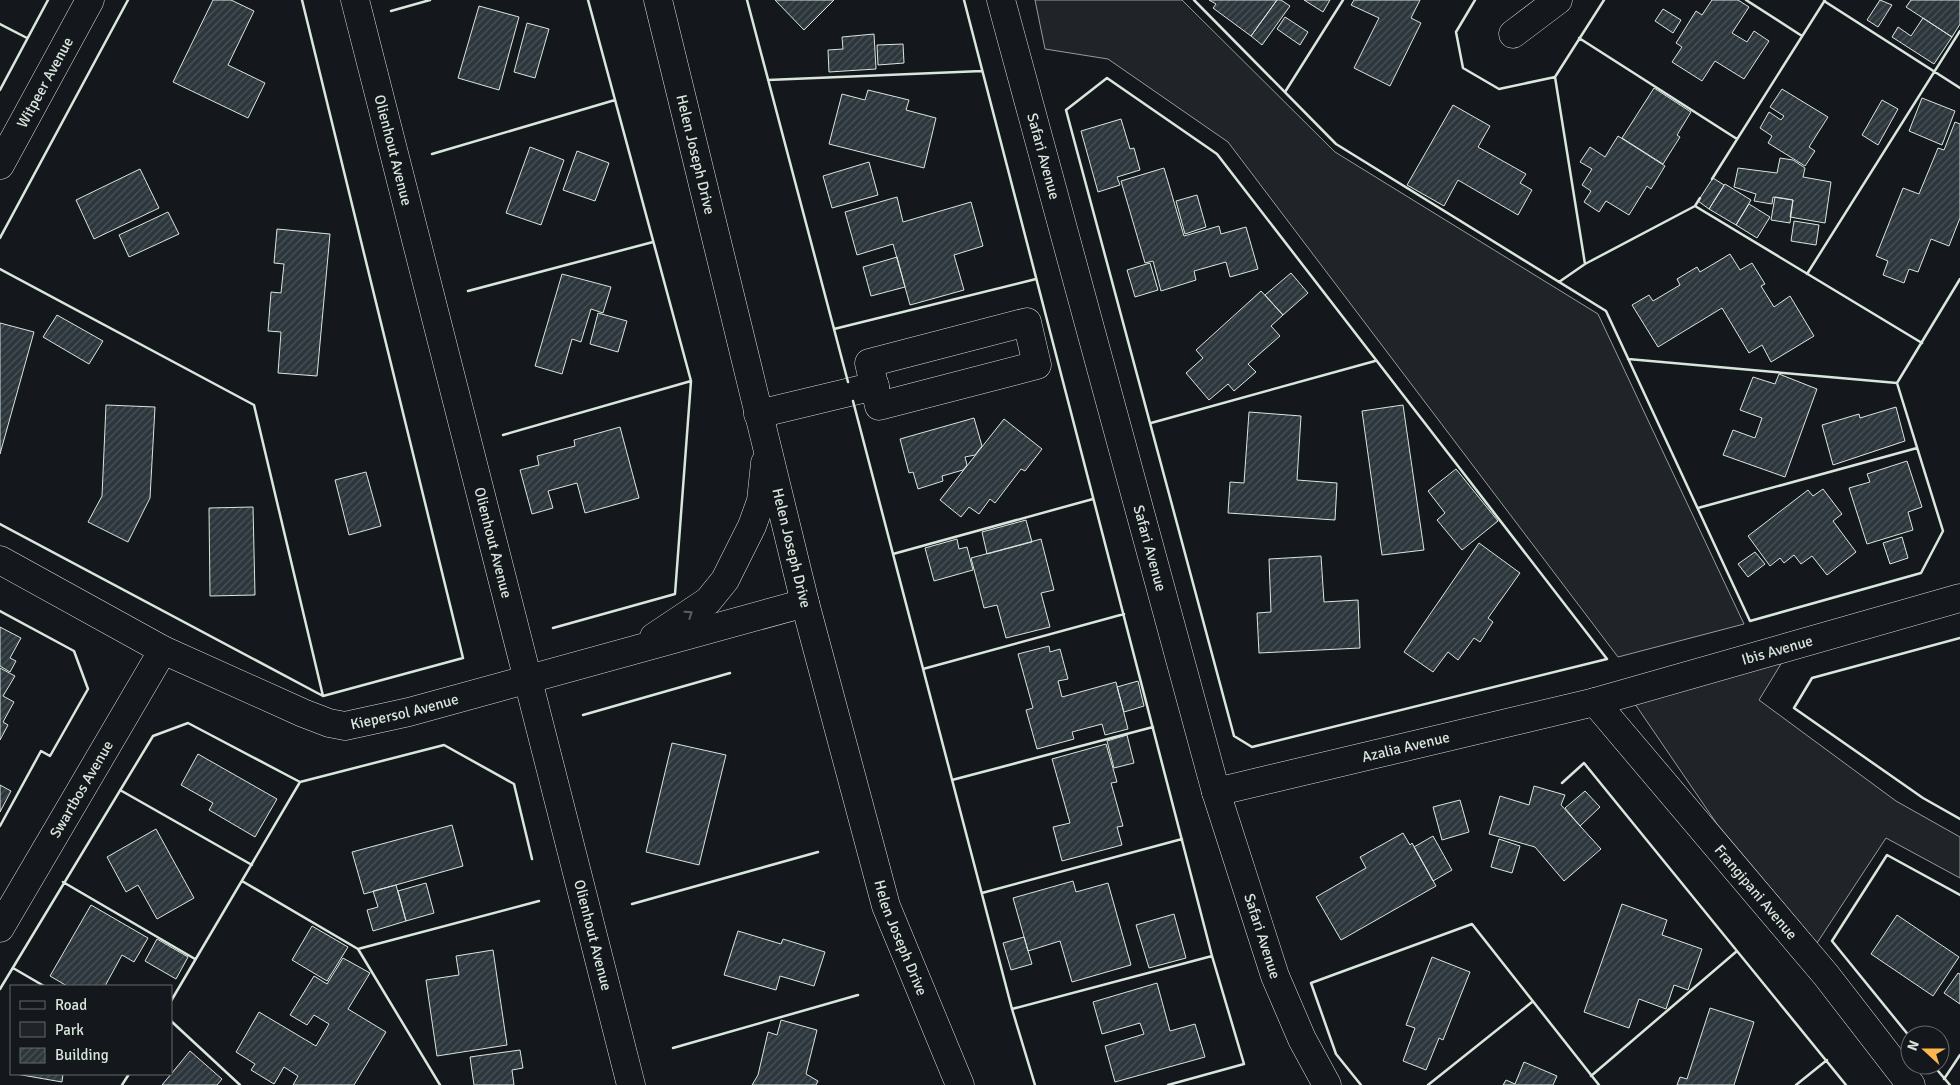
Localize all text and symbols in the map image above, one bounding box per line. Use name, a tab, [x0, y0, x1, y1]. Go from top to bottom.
street label: Witpeer Avenue	[13, 34, 77, 131]
street label: Olienhout Avenue	[370, 93, 416, 208]
street label: Helen Joseph Drive	[672, 93, 719, 216]
street label: Safari Avenue	[1023, 111, 1064, 202]
street label: Olienhout Avenue	[470, 485, 516, 600]
street label: Helen Joseph Drive	[768, 486, 815, 610]
street label: Safari Avenue	[1129, 503, 1170, 593]
one-way arrow	[683, 611, 693, 620]
street label: Ibis Avenue	[1740, 631, 1815, 669]
street label: Kiepersol Avenue	[349, 690, 460, 734]
street label: Azalia Avenue	[1360, 728, 1451, 766]
street label: Swartbos Avenue	[46, 737, 117, 841]
street label: Frangipani Avenue	[1711, 841, 1801, 943]
street label: Olienhout Avenue	[570, 878, 616, 993]
street label: Helen Joseph Drive	[870, 878, 931, 998]
street label: Safari Avenue	[1240, 891, 1284, 981]
legend	[10, 985, 172, 1075]
text: Road	[55, 996, 87, 1014]
text: Park	[55, 1021, 84, 1039]
north arrow	[1900, 1025, 1950, 1075]
text: N	[1904, 1038, 1923, 1053]
text: Building	[55, 1046, 109, 1064]

